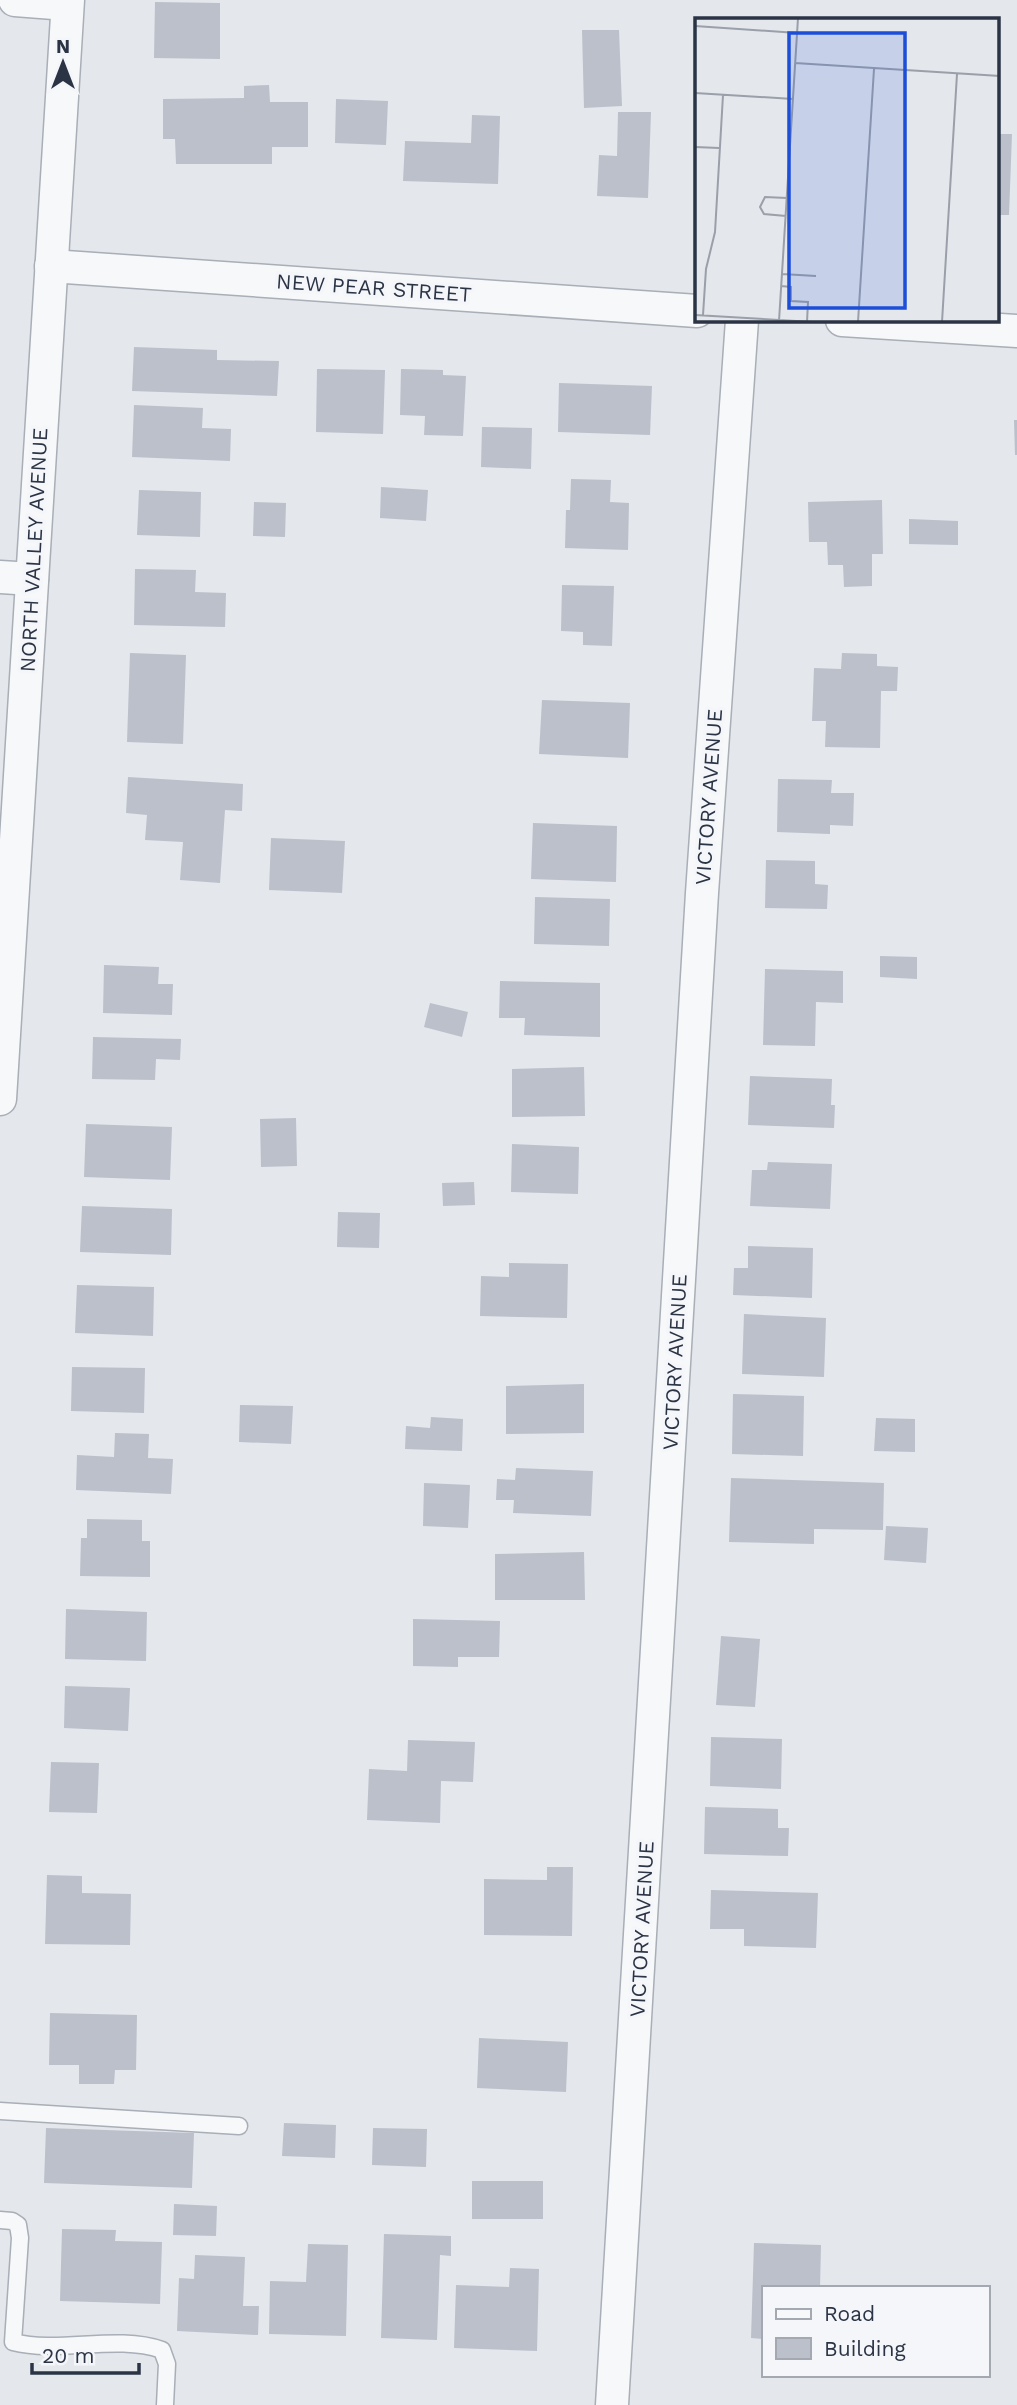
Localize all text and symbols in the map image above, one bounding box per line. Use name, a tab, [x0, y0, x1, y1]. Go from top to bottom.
inset map	[695, 18, 1000, 322]
north arrow	[28, 28, 98, 98]
text: N	[56, 35, 70, 58]
street label: NEW PEAR STREET	[275, 268, 473, 307]
street label: NORTH VALLEY AVENUE	[15, 427, 52, 673]
street label: VICTORY AVENUE	[690, 708, 727, 886]
street label: VICTORY AVENUE	[657, 1273, 692, 1451]
street label: VICTORY AVENUE	[624, 1840, 659, 2018]
legend	[762, 2286, 989, 2377]
text: Road	[824, 2301, 875, 2326]
scale bar	[32, 2332, 138, 2376]
text: Building	[824, 2336, 906, 2361]
text: 20 m	[42, 2343, 94, 2368]

